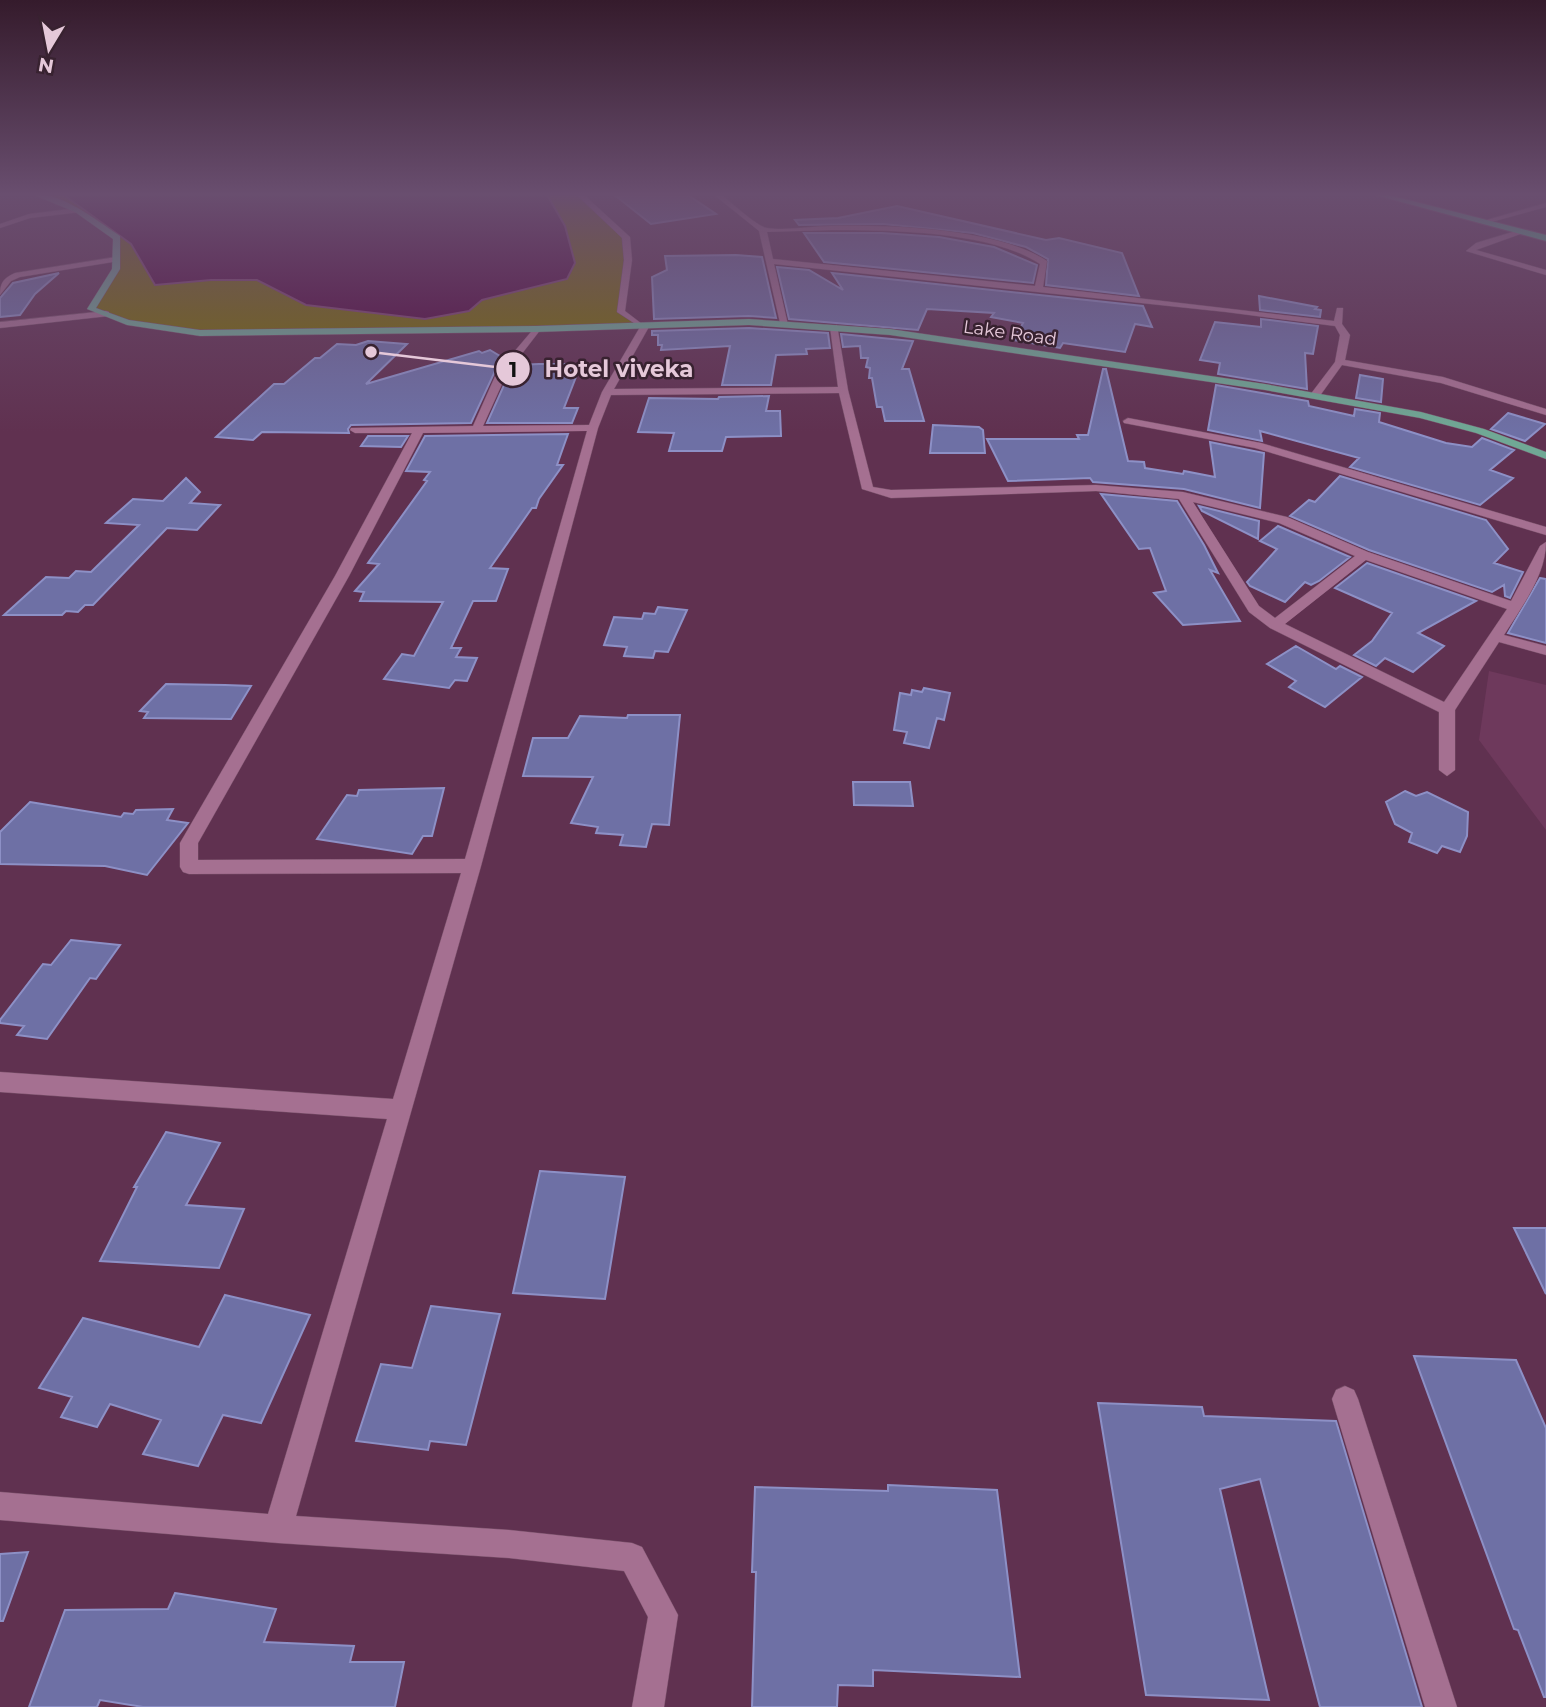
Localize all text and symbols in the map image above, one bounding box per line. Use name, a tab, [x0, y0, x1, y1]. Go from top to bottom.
north arrow	[14, 14, 84, 84]
text: N	[37, 53, 56, 78]
street label: Lake Road	[962, 316, 1058, 350]
callout: Hotel viveka	[495, 347, 707, 391]
text: Hotel viveka	[545, 355, 693, 383]
text: 1	[509, 357, 517, 382]

